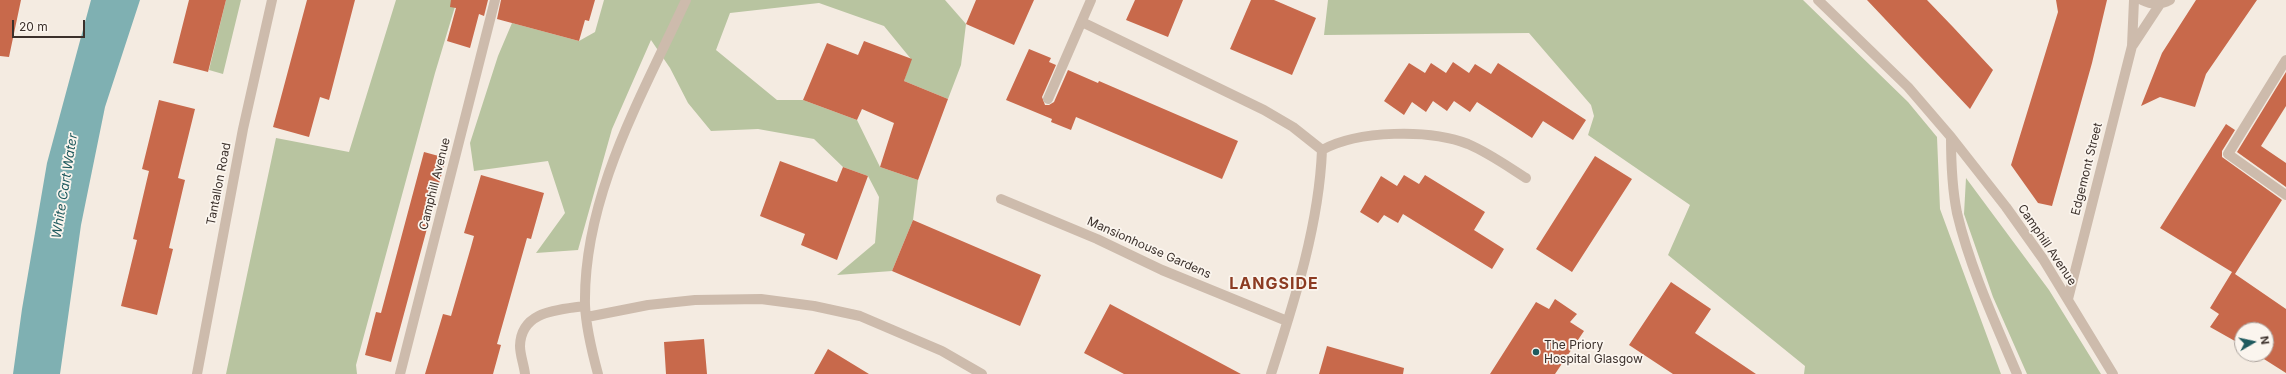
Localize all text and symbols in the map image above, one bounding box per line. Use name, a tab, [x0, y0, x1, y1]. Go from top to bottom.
scale bar	[14, 12, 87, 38]
text: 20 m	[19, 19, 48, 34]
street label: Edgemont Street	[2069, 121, 2105, 217]
water label: White Cart Water	[49, 132, 81, 240]
street label: Camphill Avenue	[417, 136, 453, 232]
street label: Tantallon Road	[204, 141, 234, 227]
street label: Camphill Avenue	[2015, 202, 2079, 288]
street label: Mansionhouse Gardens	[1085, 214, 1213, 282]
district label: LANGSIDE	[1229, 274, 1319, 294]
north arrow	[2234, 322, 2274, 362]
text: N	[2257, 335, 2272, 346]
place label: The Priory Hospital Glasgow	[1544, 338, 1643, 366]
marker: The Priory Hospital Glasgow	[1531, 347, 1541, 357]

